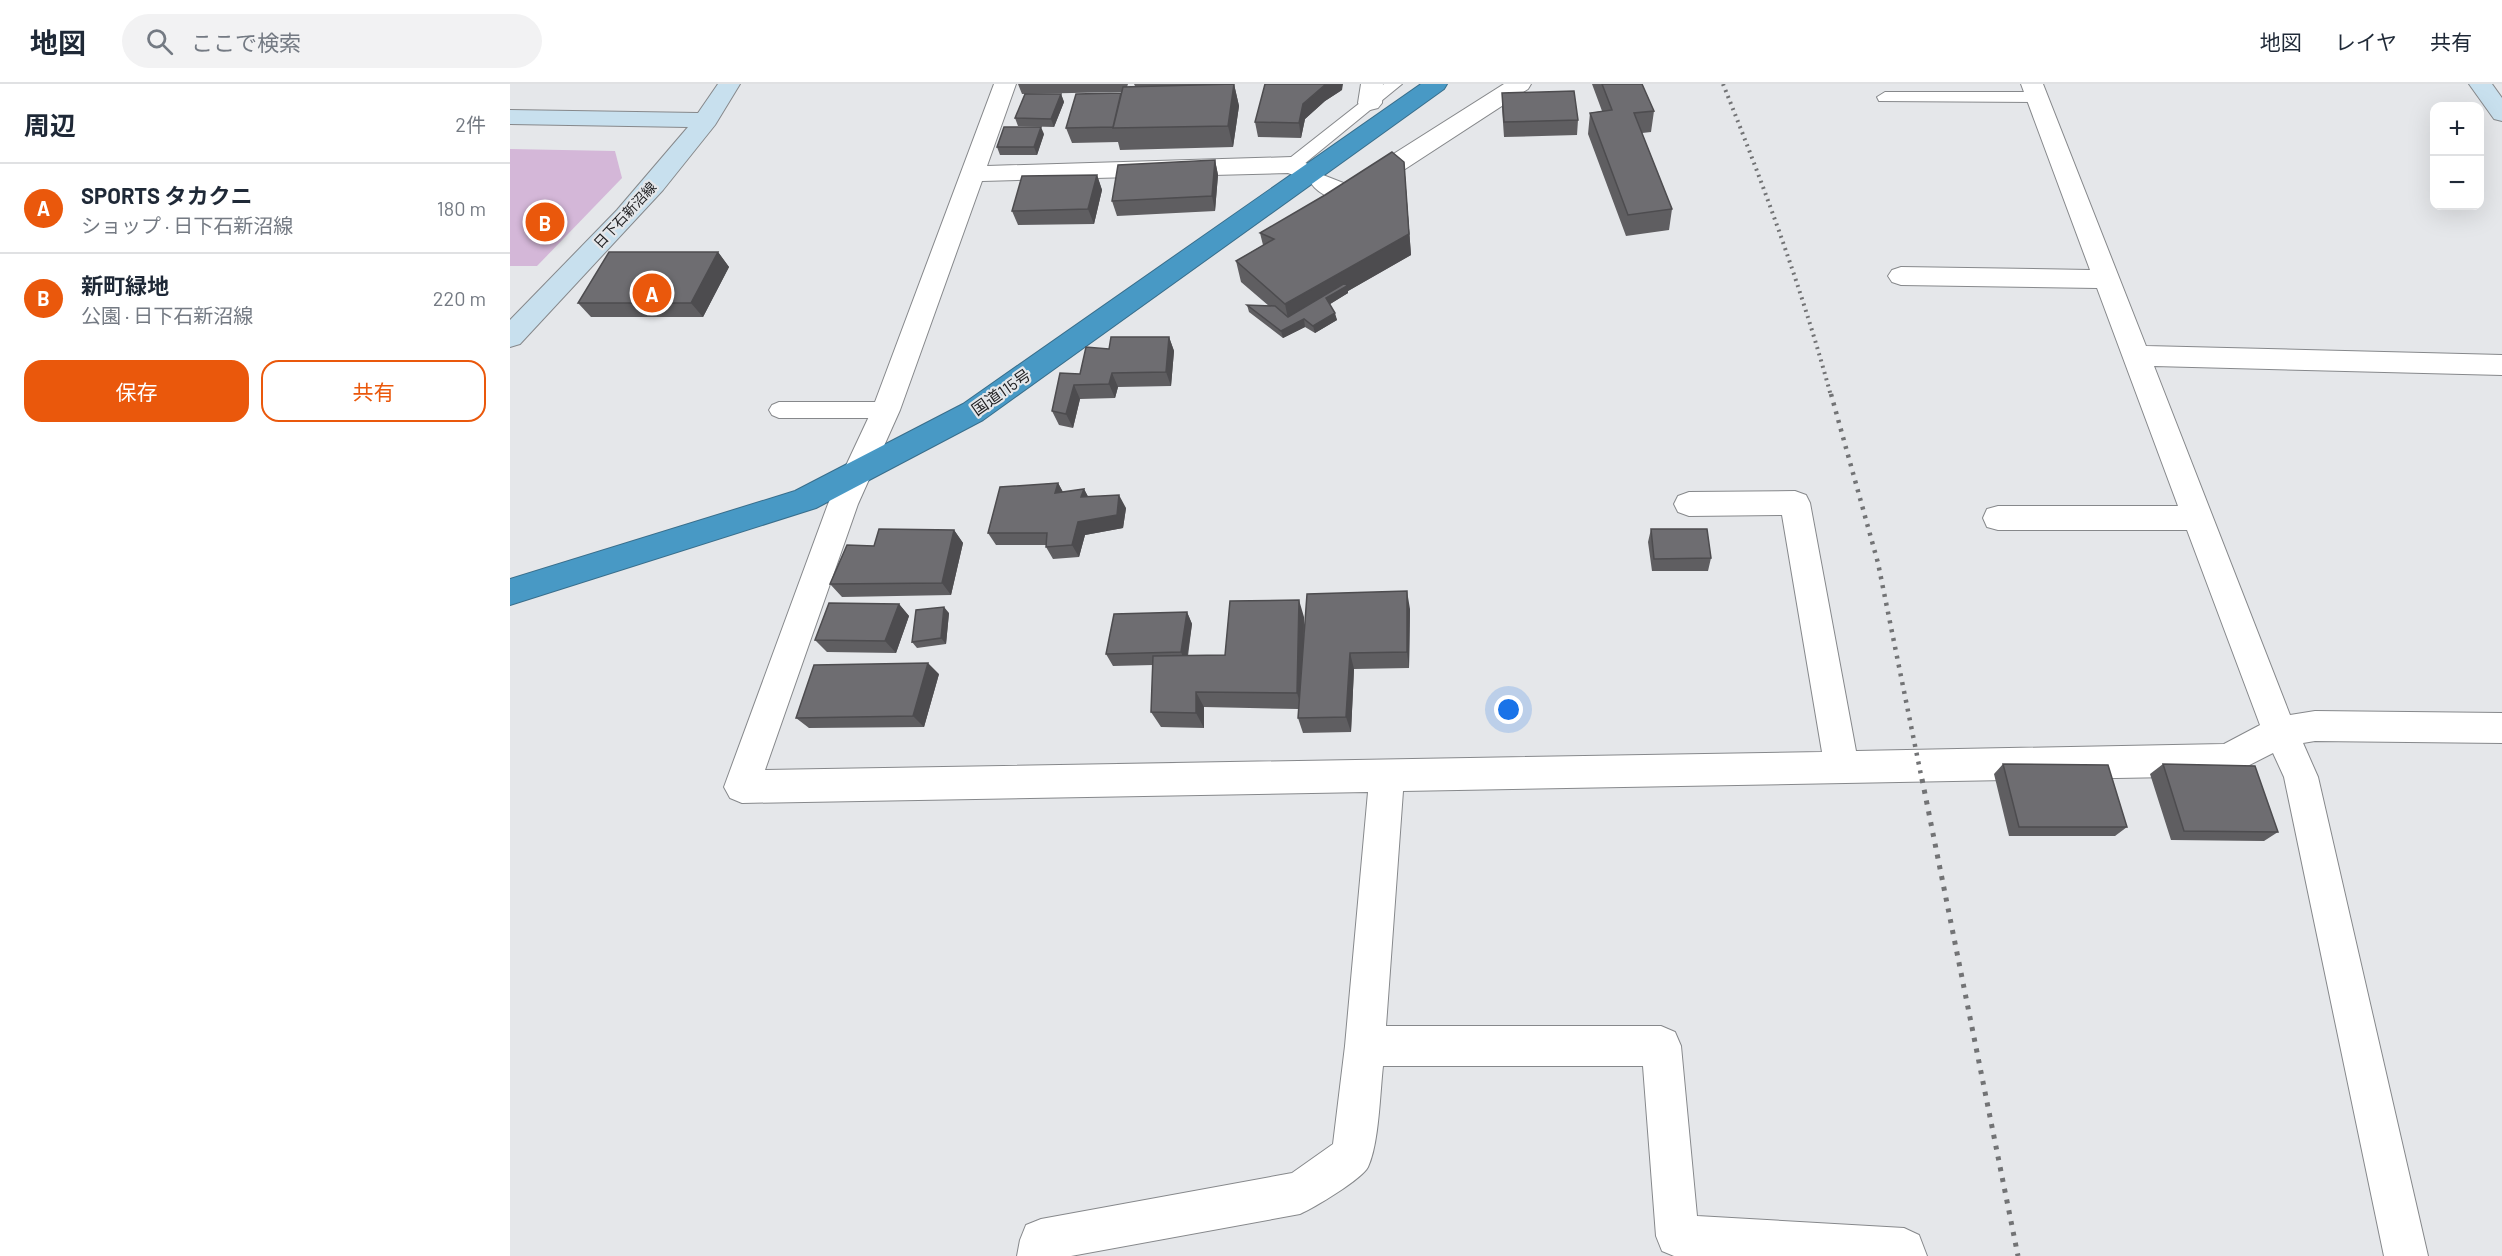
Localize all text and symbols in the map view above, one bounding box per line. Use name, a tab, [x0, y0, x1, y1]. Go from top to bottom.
search box	[122, 14, 542, 68]
text: 地図	[30, 25, 86, 59]
icon: search	[143, 25, 176, 58]
text: ここで検索	[191, 29, 301, 55]
text: 地図	[2260, 29, 2302, 54]
text: レイヤ	[2335, 29, 2397, 54]
text: 共有	[2430, 29, 2472, 54]
map controls	[2430, 102, 2484, 210]
button: +	[2430, 102, 2484, 156]
text: 周辺	[24, 109, 76, 140]
text: 2件	[455, 112, 486, 136]
button: −	[2430, 156, 2484, 210]
street label: 日下石新沼線	[590, 178, 659, 251]
text: SPORTS タカクニ	[81, 182, 253, 208]
text: A	[37, 196, 50, 220]
text: 180 m	[437, 196, 486, 220]
pin: B	[525, 200, 564, 244]
text: ショップ · 日下石新沼線	[81, 213, 293, 237]
pin: A	[632, 270, 672, 316]
text: 新町緑地	[81, 272, 169, 298]
text: B	[37, 286, 50, 310]
text: 220 m	[433, 286, 486, 310]
text: 公園 · 日下石新沼線	[81, 303, 253, 327]
button: 保存	[24, 360, 249, 422]
button: 共有	[261, 360, 486, 422]
street label: 国道115号	[968, 364, 1034, 419]
your location	[1494, 695, 1523, 724]

